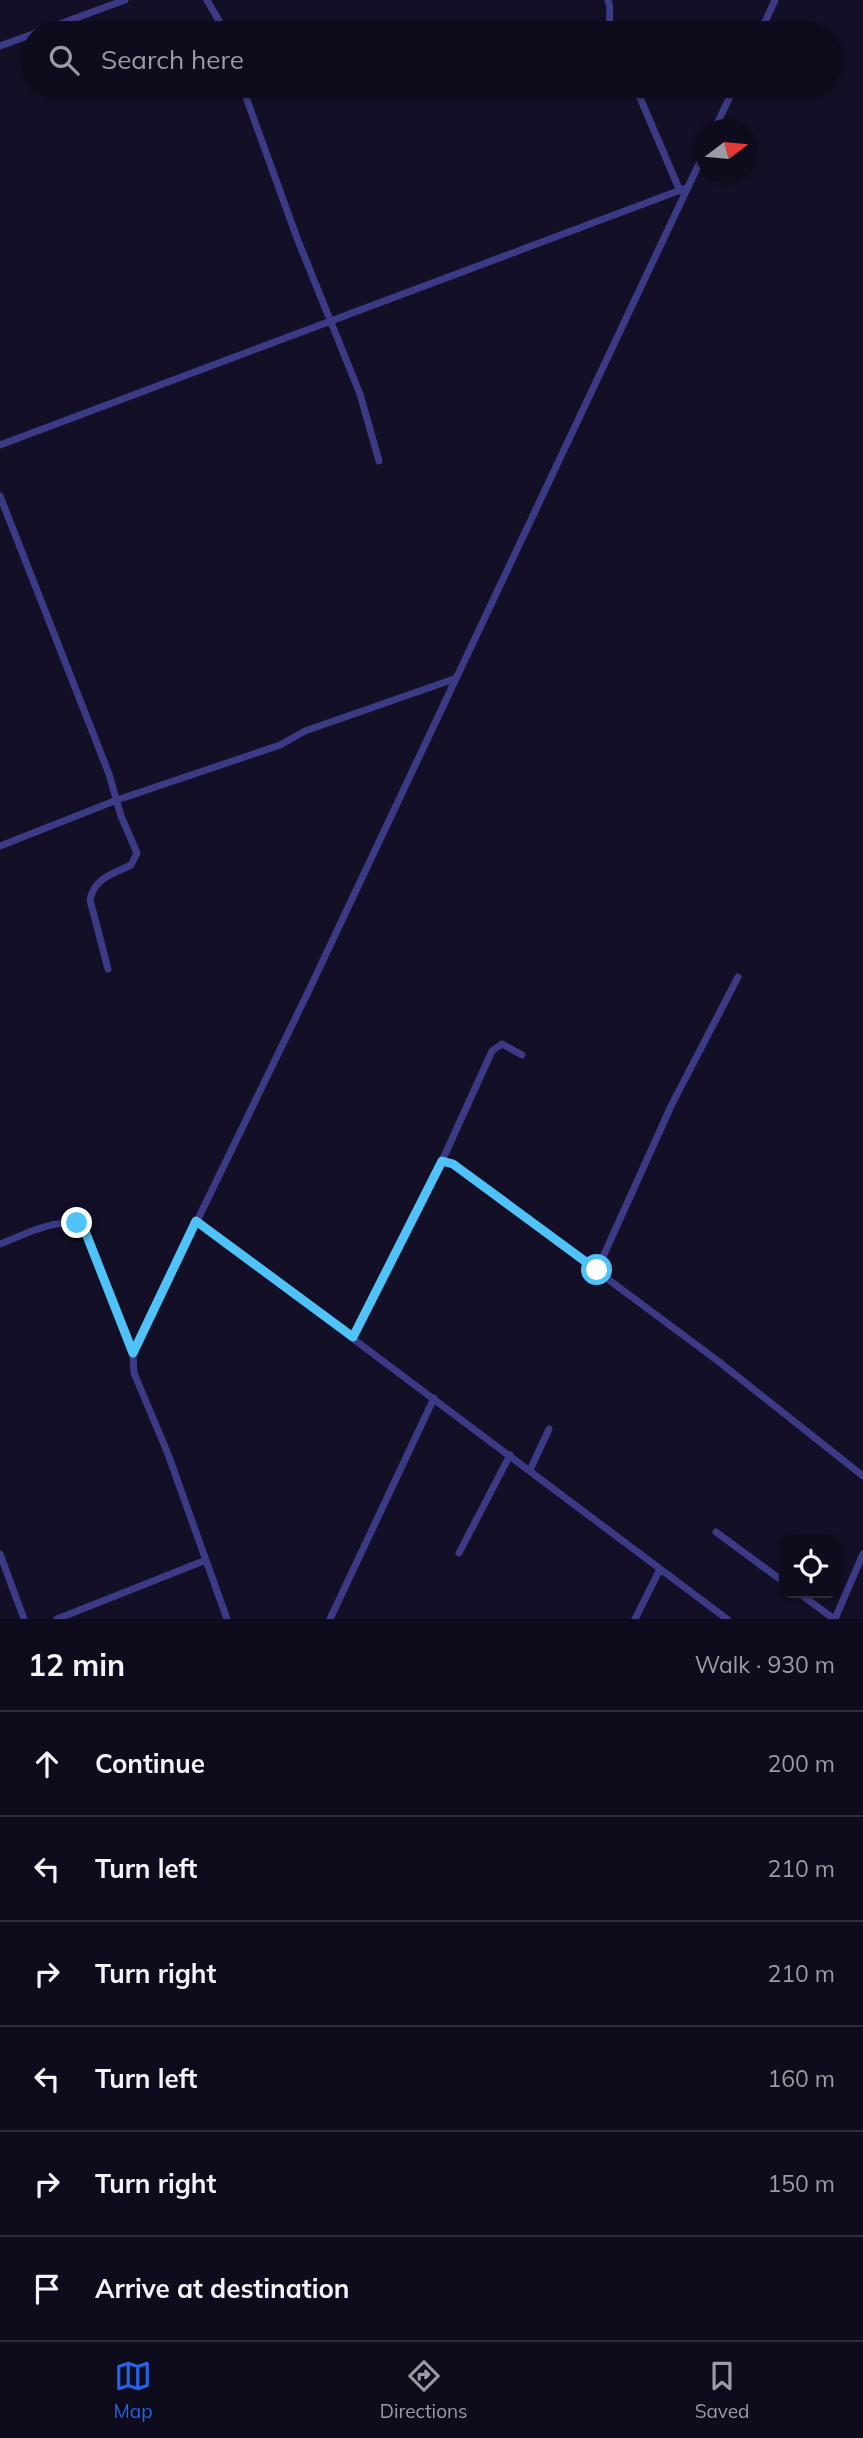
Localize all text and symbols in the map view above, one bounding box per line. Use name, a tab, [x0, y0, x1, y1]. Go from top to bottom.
search box	[21, 21, 842, 98]
icon: search	[45, 41, 83, 79]
text: Search here	[101, 43, 244, 76]
north arrow	[695, 119, 758, 182]
route end	[61, 1207, 92, 1238]
route start	[581, 1254, 612, 1285]
map controls	[779, 1535, 842, 1598]
button: locate	[779, 1535, 842, 1598]
text: 12 min	[28, 1646, 125, 1684]
text: Walk · 930 m	[695, 1650, 835, 1679]
icon: ahead	[28, 1745, 66, 1783]
text: Continue	[95, 1747, 205, 1780]
text: 200 m	[767, 1749, 835, 1778]
icon: left	[28, 1850, 66, 1888]
text: Turn left	[95, 1852, 197, 1885]
text: 210 m	[767, 1854, 835, 1883]
icon: right	[28, 1955, 66, 1993]
text: Turn right	[95, 1957, 216, 1990]
text: 210 m	[767, 1959, 835, 1988]
icon: left	[28, 2060, 66, 2098]
text: Turn left	[95, 2062, 197, 2095]
text: 160 m	[767, 2064, 835, 2093]
icon: right	[28, 2165, 66, 2203]
text: Turn right	[95, 2167, 216, 2200]
text: 150 m	[767, 2169, 835, 2198]
icon: arrive	[28, 2270, 66, 2308]
text: Arrive at destination	[95, 2272, 350, 2305]
tab: Map	[114, 2357, 153, 2423]
tab: Directions	[380, 2357, 468, 2423]
tab: Saved	[695, 2357, 749, 2423]

